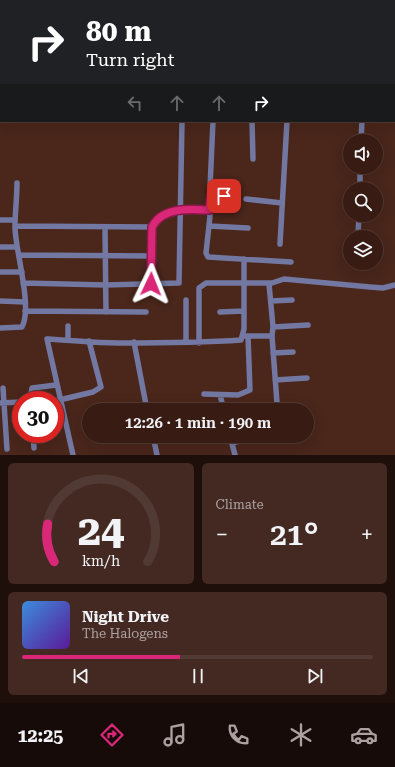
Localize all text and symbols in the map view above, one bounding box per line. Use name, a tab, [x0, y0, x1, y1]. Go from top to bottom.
text: 80 m	[86, 15, 151, 48]
icon: right	[20, 16, 72, 68]
text: Turn right	[86, 49, 174, 70]
icon: left	[124, 92, 146, 114]
icon: ahead	[166, 92, 188, 114]
icon: ahead	[208, 92, 230, 114]
icon: right	[250, 92, 272, 114]
map controls	[343, 134, 383, 270]
button: sound	[343, 134, 383, 174]
pin	[207, 179, 241, 213]
button: search	[343, 182, 383, 222]
icon: arrive	[213, 185, 235, 207]
button: layers	[343, 230, 383, 270]
position arrow	[130, 263, 172, 305]
speed limit sign: 30	[12, 391, 64, 443]
text: 12:26 · 1 min · 190 m	[125, 414, 271, 432]
text: Climate	[216, 497, 264, 512]
text: 24	[77, 505, 124, 554]
text: 21°	[270, 517, 318, 552]
text: −	[216, 522, 228, 547]
text: +	[361, 522, 373, 547]
text: km/h	[82, 552, 120, 568]
text: Night Drive	[82, 608, 169, 626]
text: The Halogens	[82, 626, 168, 641]
icon: previous	[70, 665, 92, 687]
icon: pause	[187, 665, 209, 687]
icon: next	[304, 665, 326, 687]
icon: directions	[98, 721, 126, 749]
icon: music	[161, 721, 189, 749]
icon: phone	[224, 721, 252, 749]
icon: climate	[287, 721, 315, 749]
icon: car	[350, 721, 378, 749]
text: 12:25	[17, 725, 63, 746]

